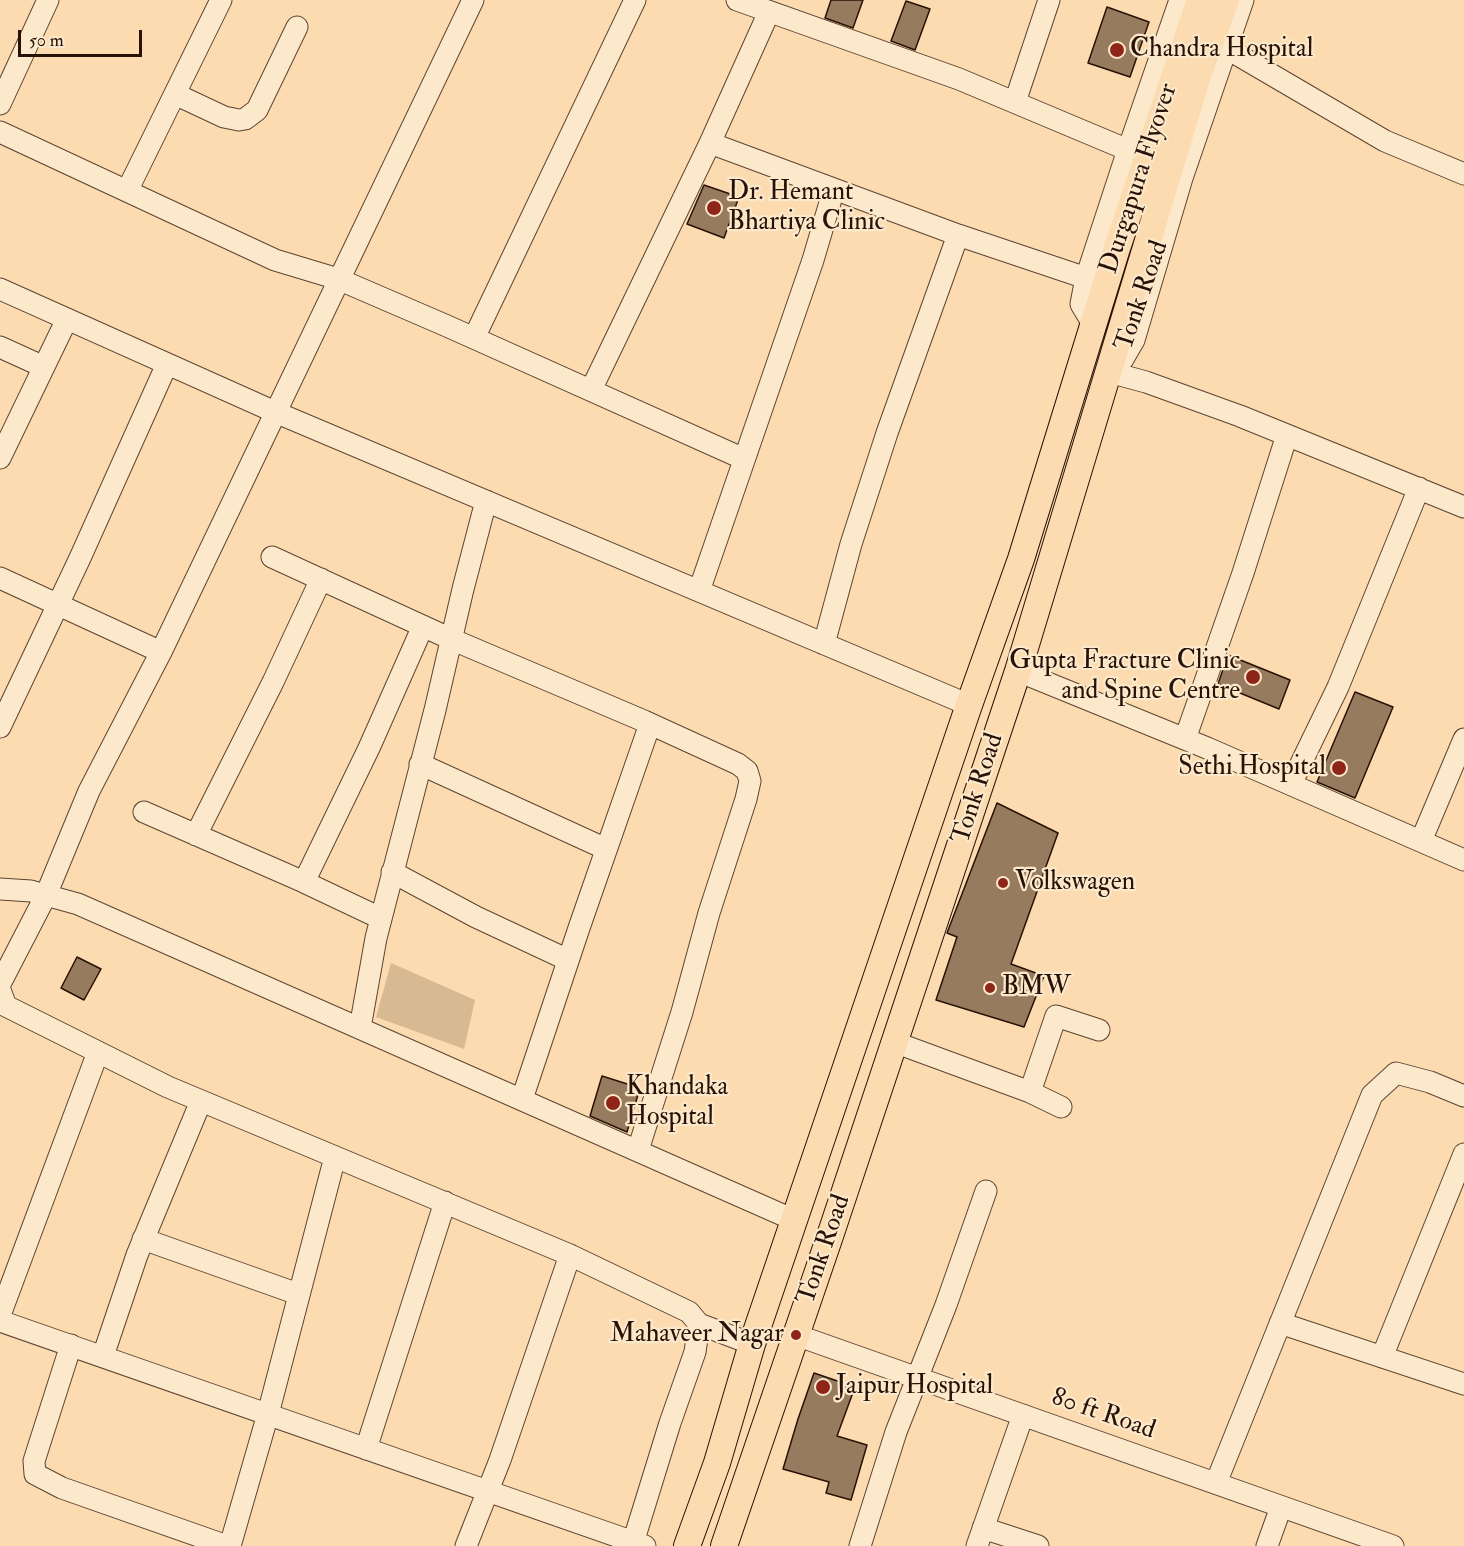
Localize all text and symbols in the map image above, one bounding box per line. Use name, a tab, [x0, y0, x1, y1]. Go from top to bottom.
scale bar	[21, 18, 146, 56]
text: 50 m	[29, 29, 64, 52]
place label: Chandra Hospital	[1130, 34, 1313, 66]
marker: Chandra Hospital	[1108, 41, 1126, 59]
street label: Durgapura Flyover	[1095, 80, 1185, 278]
place label: Dr. Hemant Bhartiya Clinic	[728, 177, 885, 238]
marker: Dr. Hemant Bhartiya Clinic	[705, 199, 723, 217]
street label: Tonk Road	[1110, 237, 1176, 355]
place label: Gupta Fracture Clinic and Spine Centre	[1009, 646, 1240, 708]
marker: Gupta Fracture Clinic and Spine Centre	[1244, 668, 1262, 686]
street label: Tonk Road	[947, 730, 1011, 848]
place label: Sethi Hospital	[1178, 752, 1326, 784]
marker: Sethi Hospital	[1330, 759, 1348, 777]
place label: Volkswagen	[1015, 867, 1135, 899]
marker: Volkswagen	[996, 876, 1010, 890]
place label: BMW	[1002, 972, 1071, 1004]
marker: BMW	[983, 981, 997, 995]
place label: Khandaka Hospital	[626, 1072, 728, 1134]
marker: Khandaka Hospital	[604, 1094, 622, 1112]
street label: Tonk Road	[792, 1191, 858, 1309]
place label: Mahaveer Nagar	[610, 1319, 784, 1351]
marker: Mahaveer Nagar	[789, 1328, 803, 1342]
place label: Jaipur Hospital	[836, 1371, 993, 1403]
marker: Jaipur Hospital	[814, 1378, 832, 1396]
street label: 80 ft Road	[1047, 1383, 1159, 1447]

